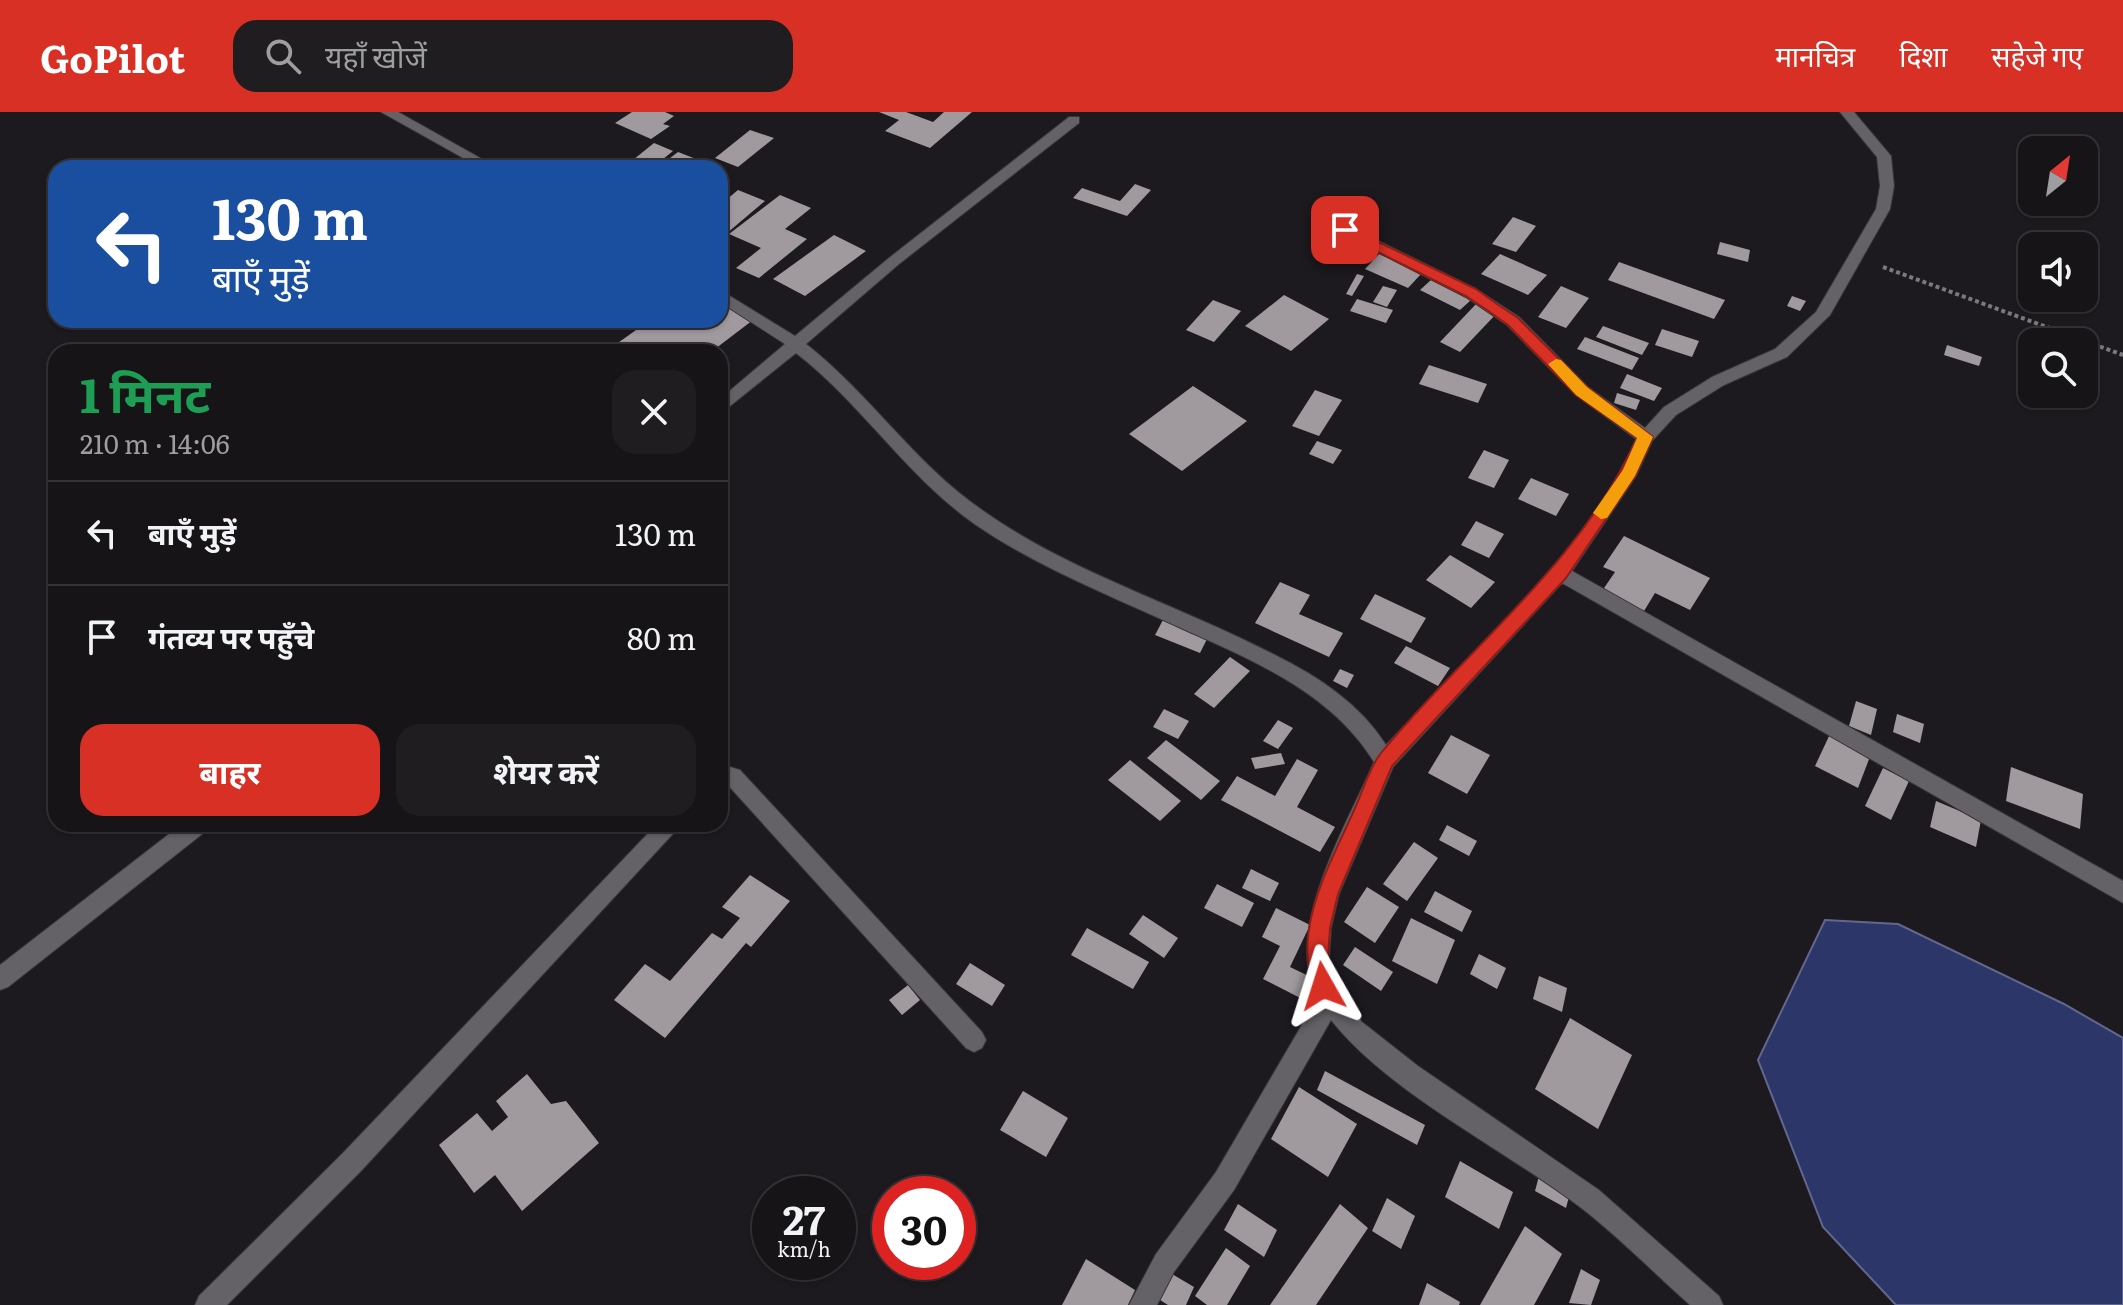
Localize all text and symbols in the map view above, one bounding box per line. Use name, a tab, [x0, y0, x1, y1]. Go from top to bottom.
search box	[233, 20, 793, 92]
text: GoPilot	[40, 28, 185, 85]
text: यहाँ खोजें	[325, 33, 427, 77]
icon: search	[261, 34, 305, 78]
text: मानचित्र	[1775, 34, 1855, 76]
text: दिशा	[1899, 34, 1948, 76]
text: सहेजे गए	[1992, 34, 2083, 76]
north arrow	[2018, 136, 2098, 216]
map controls	[2018, 136, 2098, 408]
text: 130 m	[212, 174, 368, 257]
icon: left	[80, 192, 184, 296]
pin	[1311, 196, 1379, 264]
icon: arrive	[1323, 208, 1367, 252]
button: sound	[2018, 232, 2098, 312]
text: बाएँ मुड़ें	[212, 250, 310, 303]
button: search	[2018, 328, 2098, 408]
text: 1 मिनट	[80, 357, 210, 428]
button: close	[612, 370, 696, 454]
text: 210 m · 14:06	[80, 423, 230, 462]
text: बाएँ मुड़ें	[148, 510, 236, 554]
icon: left	[80, 511, 124, 555]
text: 130 m	[615, 511, 696, 555]
text: गंतव्य पर पहुँचे	[148, 614, 314, 658]
icon: arrive	[80, 615, 124, 659]
text: 80 m	[627, 615, 696, 659]
button: बाहर	[80, 724, 380, 816]
button: शेयर करें	[396, 724, 696, 816]
position arrow	[1281, 944, 1365, 1028]
speed limit sign: 30	[872, 1176, 976, 1280]
text: 27	[783, 1188, 825, 1247]
text: km/h	[777, 1233, 831, 1263]

